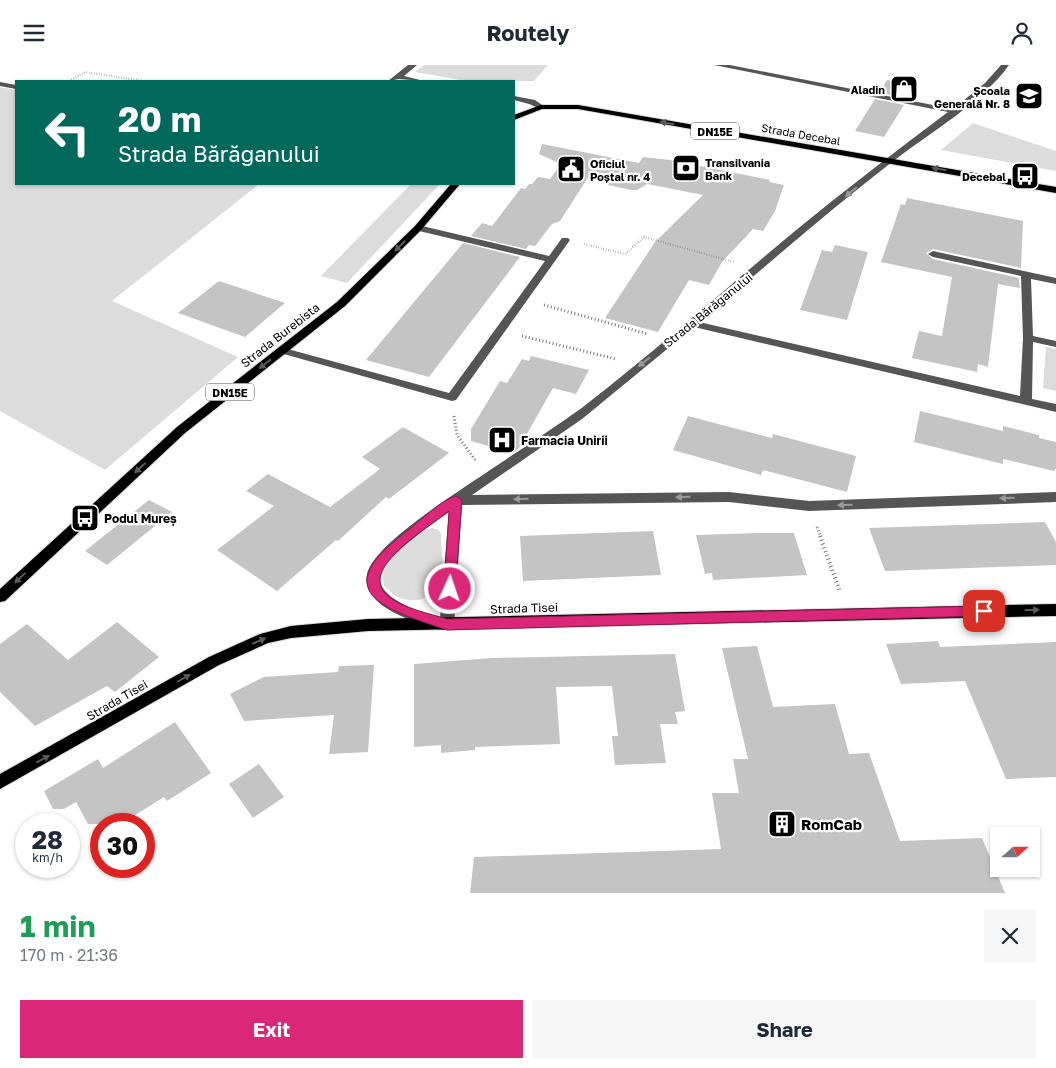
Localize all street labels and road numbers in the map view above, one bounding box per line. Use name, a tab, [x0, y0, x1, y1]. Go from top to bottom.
street label: Strada Decebal	[760, 121, 842, 147]
road number: DN15E	[691, 123, 739, 139]
street label: Strada Bărăganului	[661, 270, 755, 350]
street label: Strada Burebista	[238, 300, 322, 370]
road number: DN15E	[206, 383, 254, 401]
street label: Strada Tisei	[490, 599, 558, 617]
street label: Strada Tisei	[84, 677, 150, 723]

